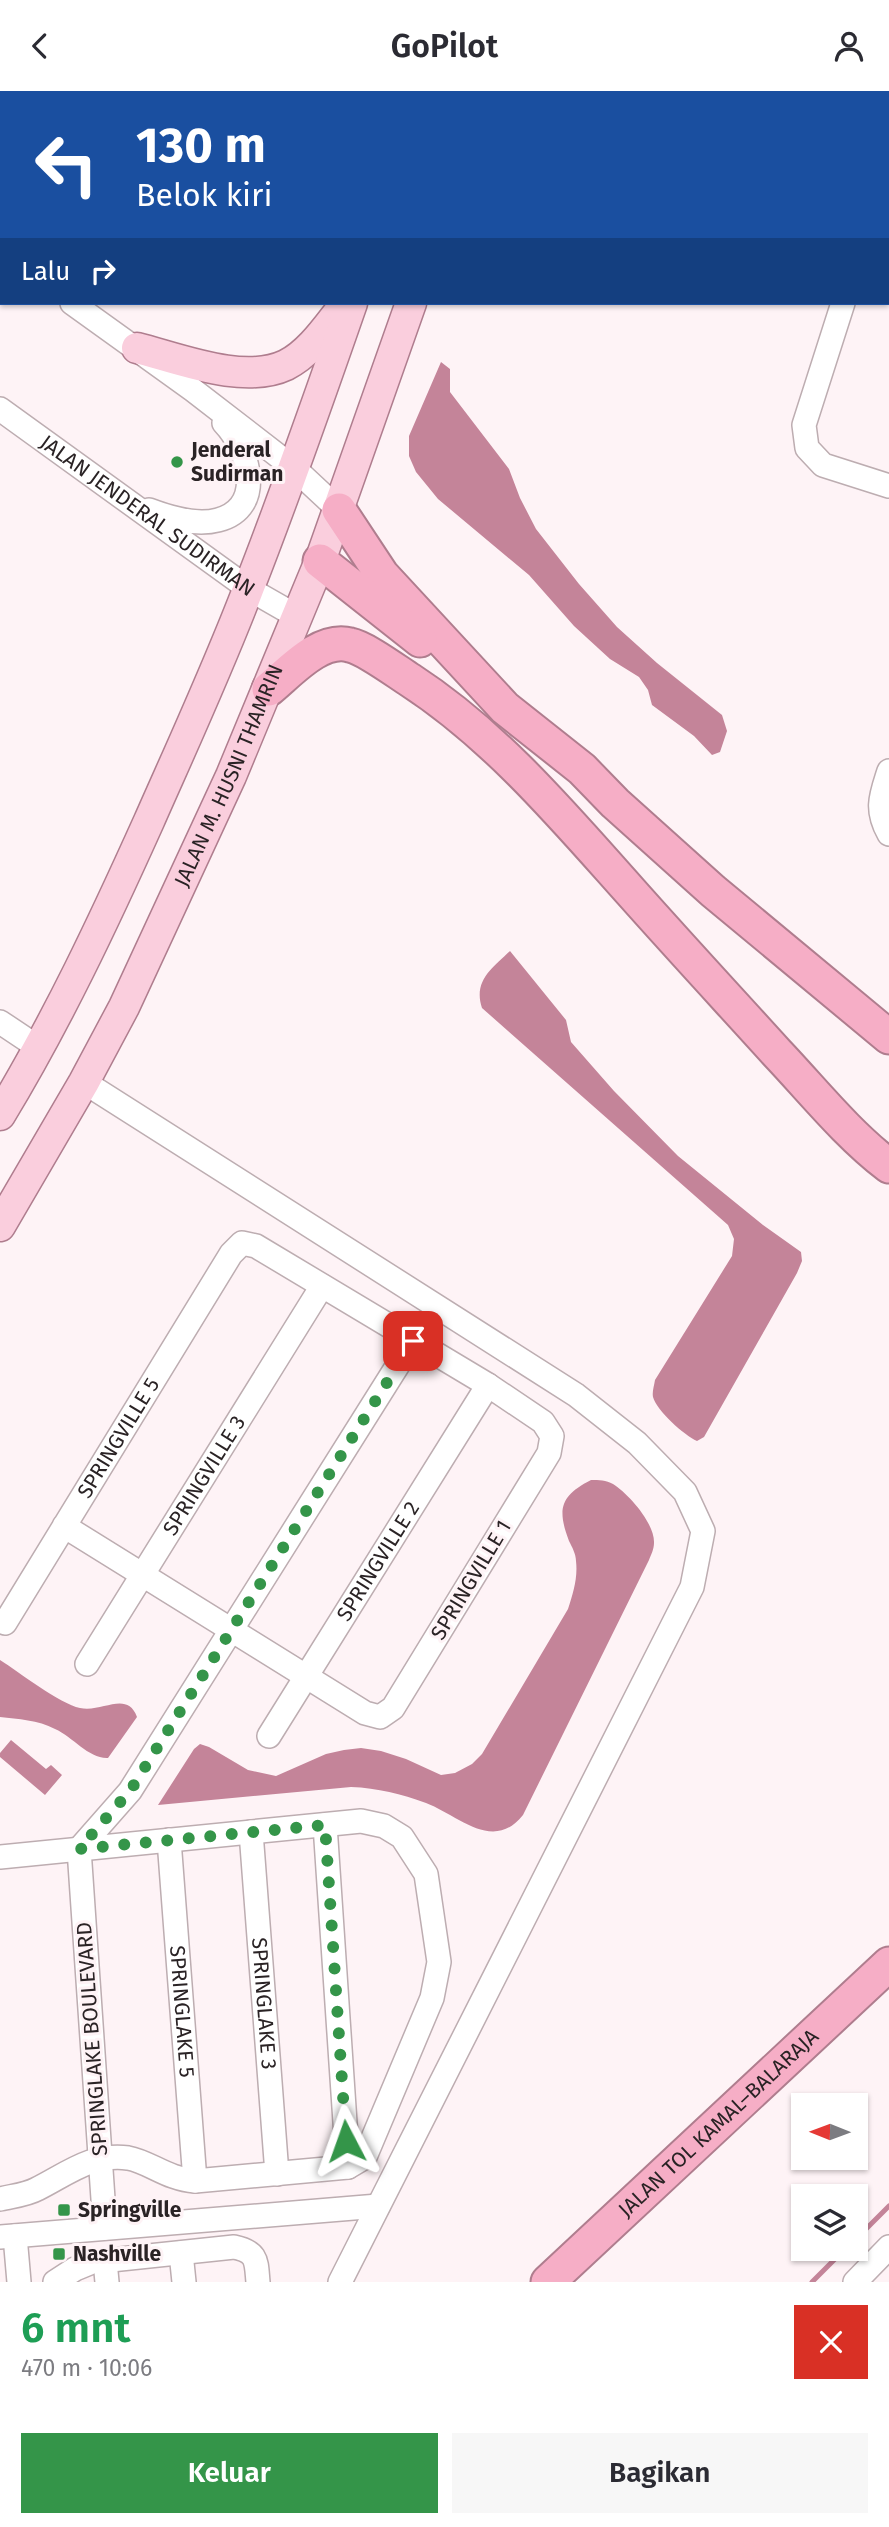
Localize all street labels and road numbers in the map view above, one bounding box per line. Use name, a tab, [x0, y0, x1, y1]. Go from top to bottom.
street label: JALAN JENDERAL SUDIRMAN	[35, 429, 260, 602]
street label: JALAN M. HUSNI THAMRIN	[169, 660, 289, 891]
street label: SPRINGVILLE 5	[72, 1373, 165, 1503]
street label: SPRINGVILLE 3	[157, 1411, 251, 1540]
street label: SPRINGVILLE 2	[331, 1497, 425, 1626]
street label: SPRINGVILLE 1	[425, 1516, 517, 1644]
street label: SPRINGLAKE BOULEVARD	[71, 1921, 113, 2157]
street label: SPRINGLAKE 3	[246, 1937, 282, 2070]
street label: SPRINGLAKE 5	[164, 1944, 200, 2079]
street label: JALAN TOL KAMAL–BALARAJA	[613, 2024, 824, 2223]

